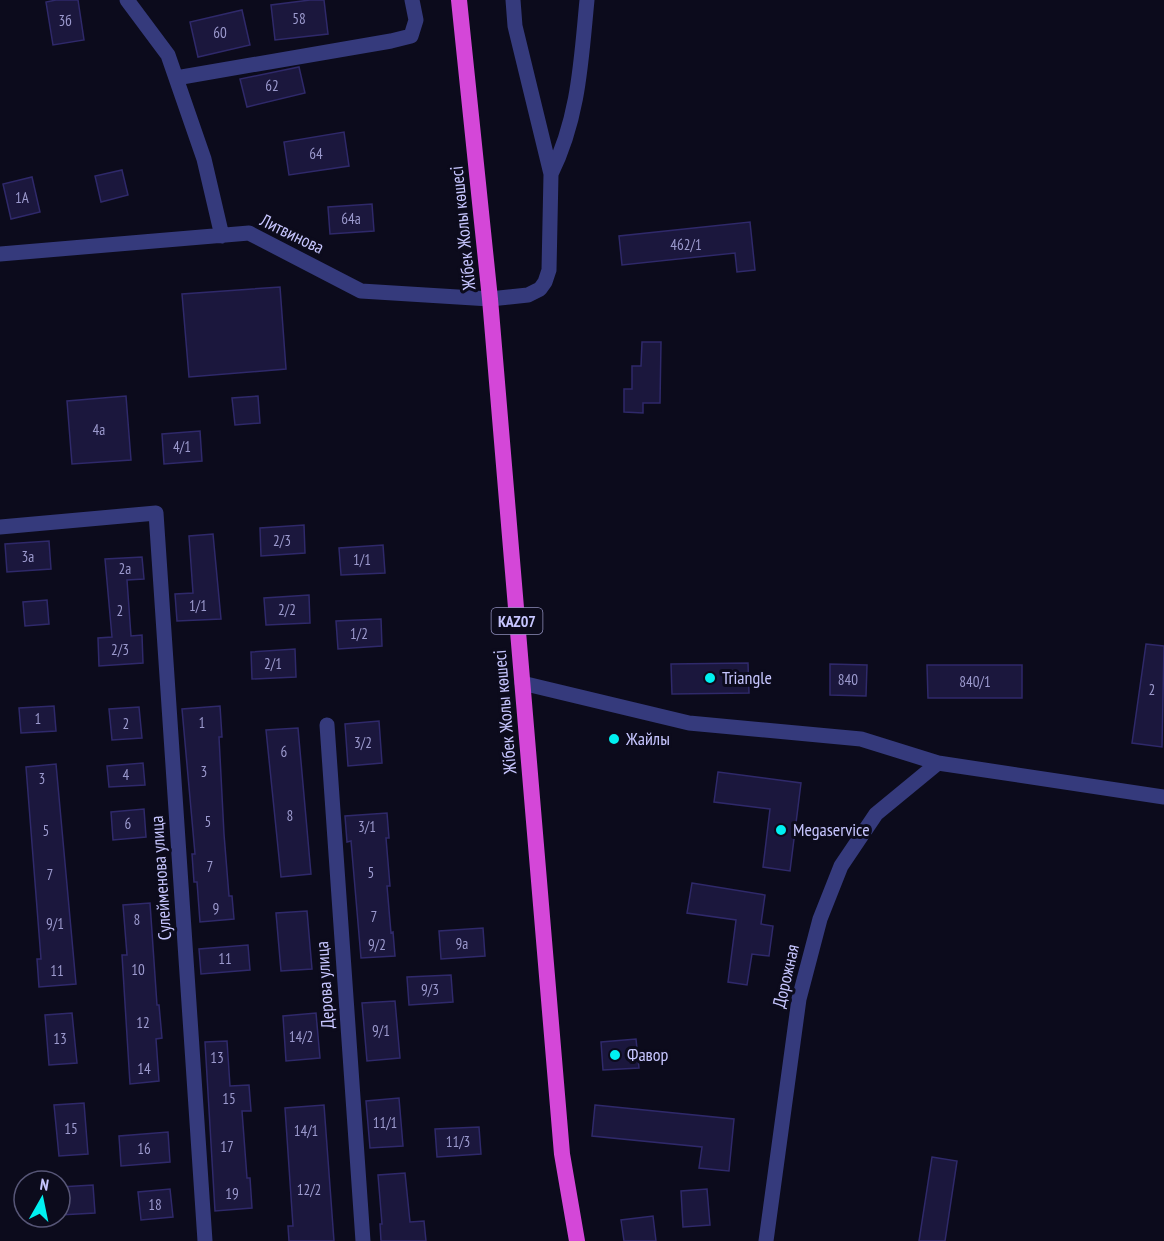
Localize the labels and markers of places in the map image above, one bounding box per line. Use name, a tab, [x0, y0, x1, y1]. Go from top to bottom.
place label: Triangle	[722, 666, 772, 689]
marker: Triangle	[703, 671, 717, 685]
place label: Жайлы	[625, 727, 670, 750]
marker: Жайлы	[607, 732, 621, 746]
place label: Megaservice	[793, 818, 870, 841]
marker: Megaservice	[774, 823, 788, 837]
place label: Фавор	[627, 1043, 669, 1066]
marker: Фавор	[608, 1048, 622, 1062]

